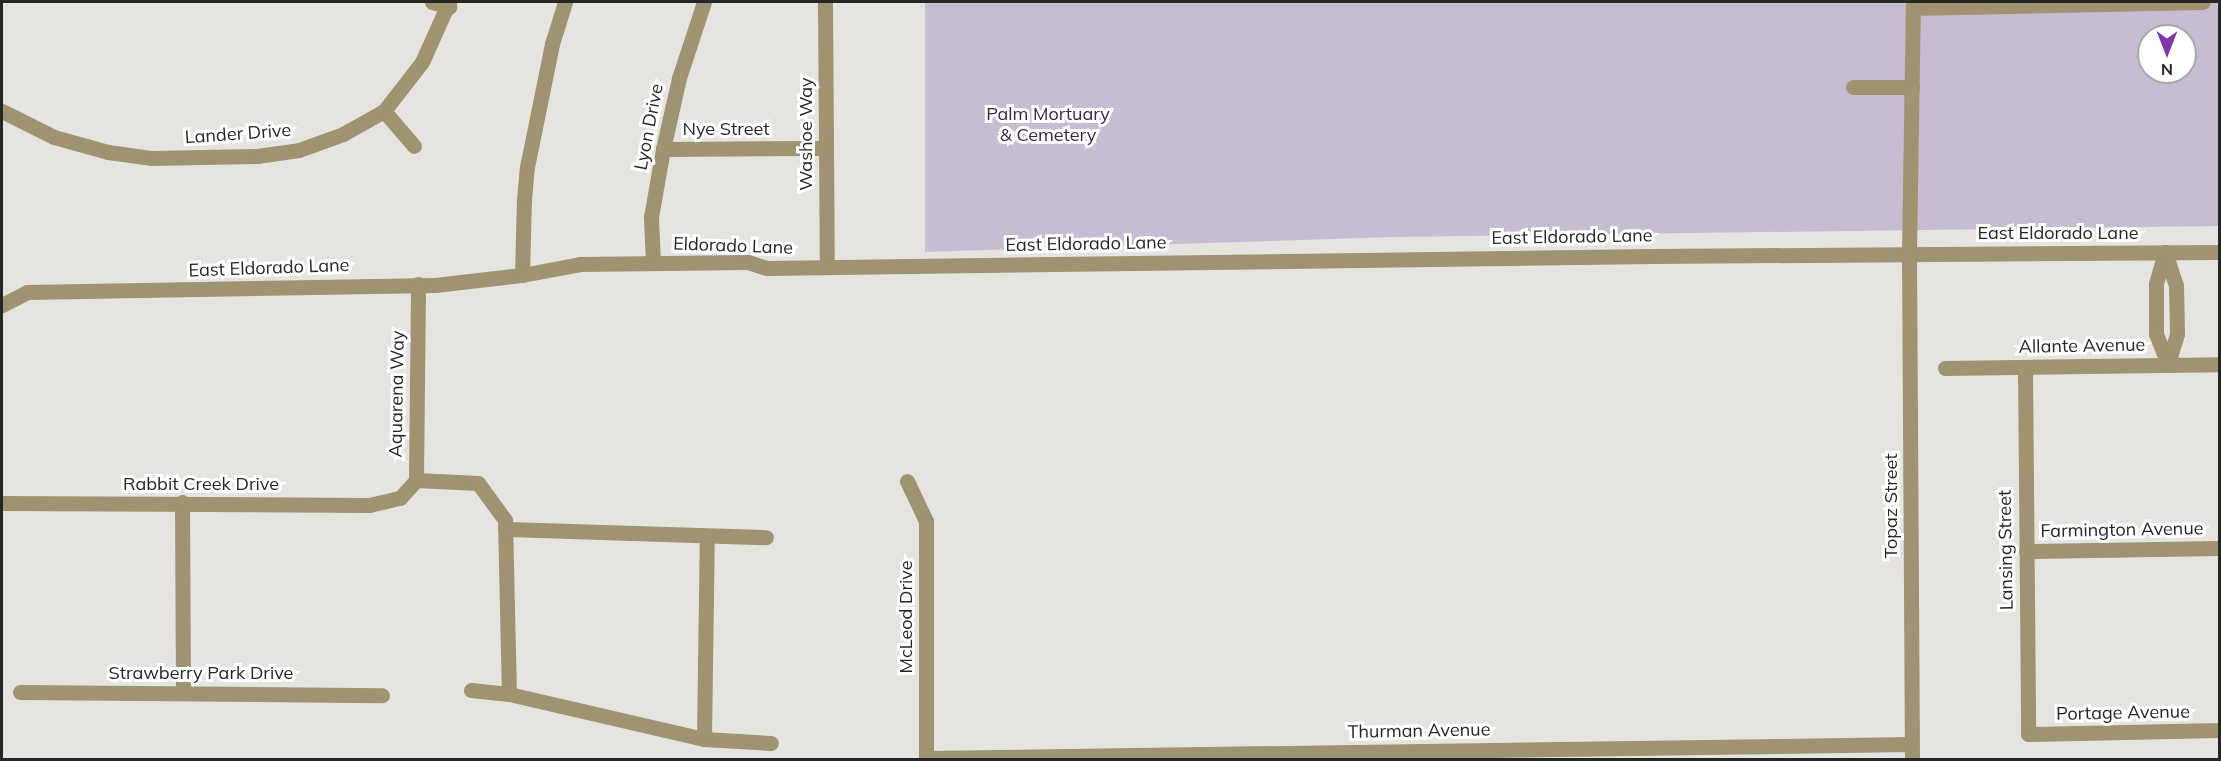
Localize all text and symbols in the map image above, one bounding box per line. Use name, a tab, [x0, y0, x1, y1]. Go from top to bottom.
north arrow	[2137, 24, 2197, 84]
text: N	[2161, 60, 2173, 80]
street label: Washoe Way	[795, 77, 817, 191]
street label: Lyon Drive	[630, 82, 668, 172]
park label: Palm Mortuary & Cemetery	[986, 104, 1110, 146]
street label: Nye Street	[682, 118, 770, 140]
street label: Lander Drive	[184, 120, 292, 148]
street label: East Eldorado Lane	[1978, 222, 2138, 244]
street label: East Eldorado Lane	[1491, 225, 1653, 249]
street label: East Eldorado Lane	[1005, 232, 1167, 256]
street label: Eldorado Lane	[673, 233, 793, 259]
street label: East Eldorado Lane	[188, 254, 350, 282]
street label: Aquarena Way	[385, 331, 409, 457]
street label: Allante Avenue	[2019, 334, 2145, 358]
street label: Topaz Street	[1880, 453, 1902, 559]
street label: Rabbit Creek Drive	[123, 473, 279, 495]
street label: Lansing Street	[1994, 490, 2018, 610]
street label: Farmington Avenue	[2040, 518, 2204, 542]
street label: McLeod Drive	[895, 560, 917, 674]
street label: Strawberry Park Drive	[109, 662, 293, 684]
street label: Portage Avenue	[2056, 701, 2190, 725]
street label: Thurman Avenue	[1347, 719, 1491, 743]

